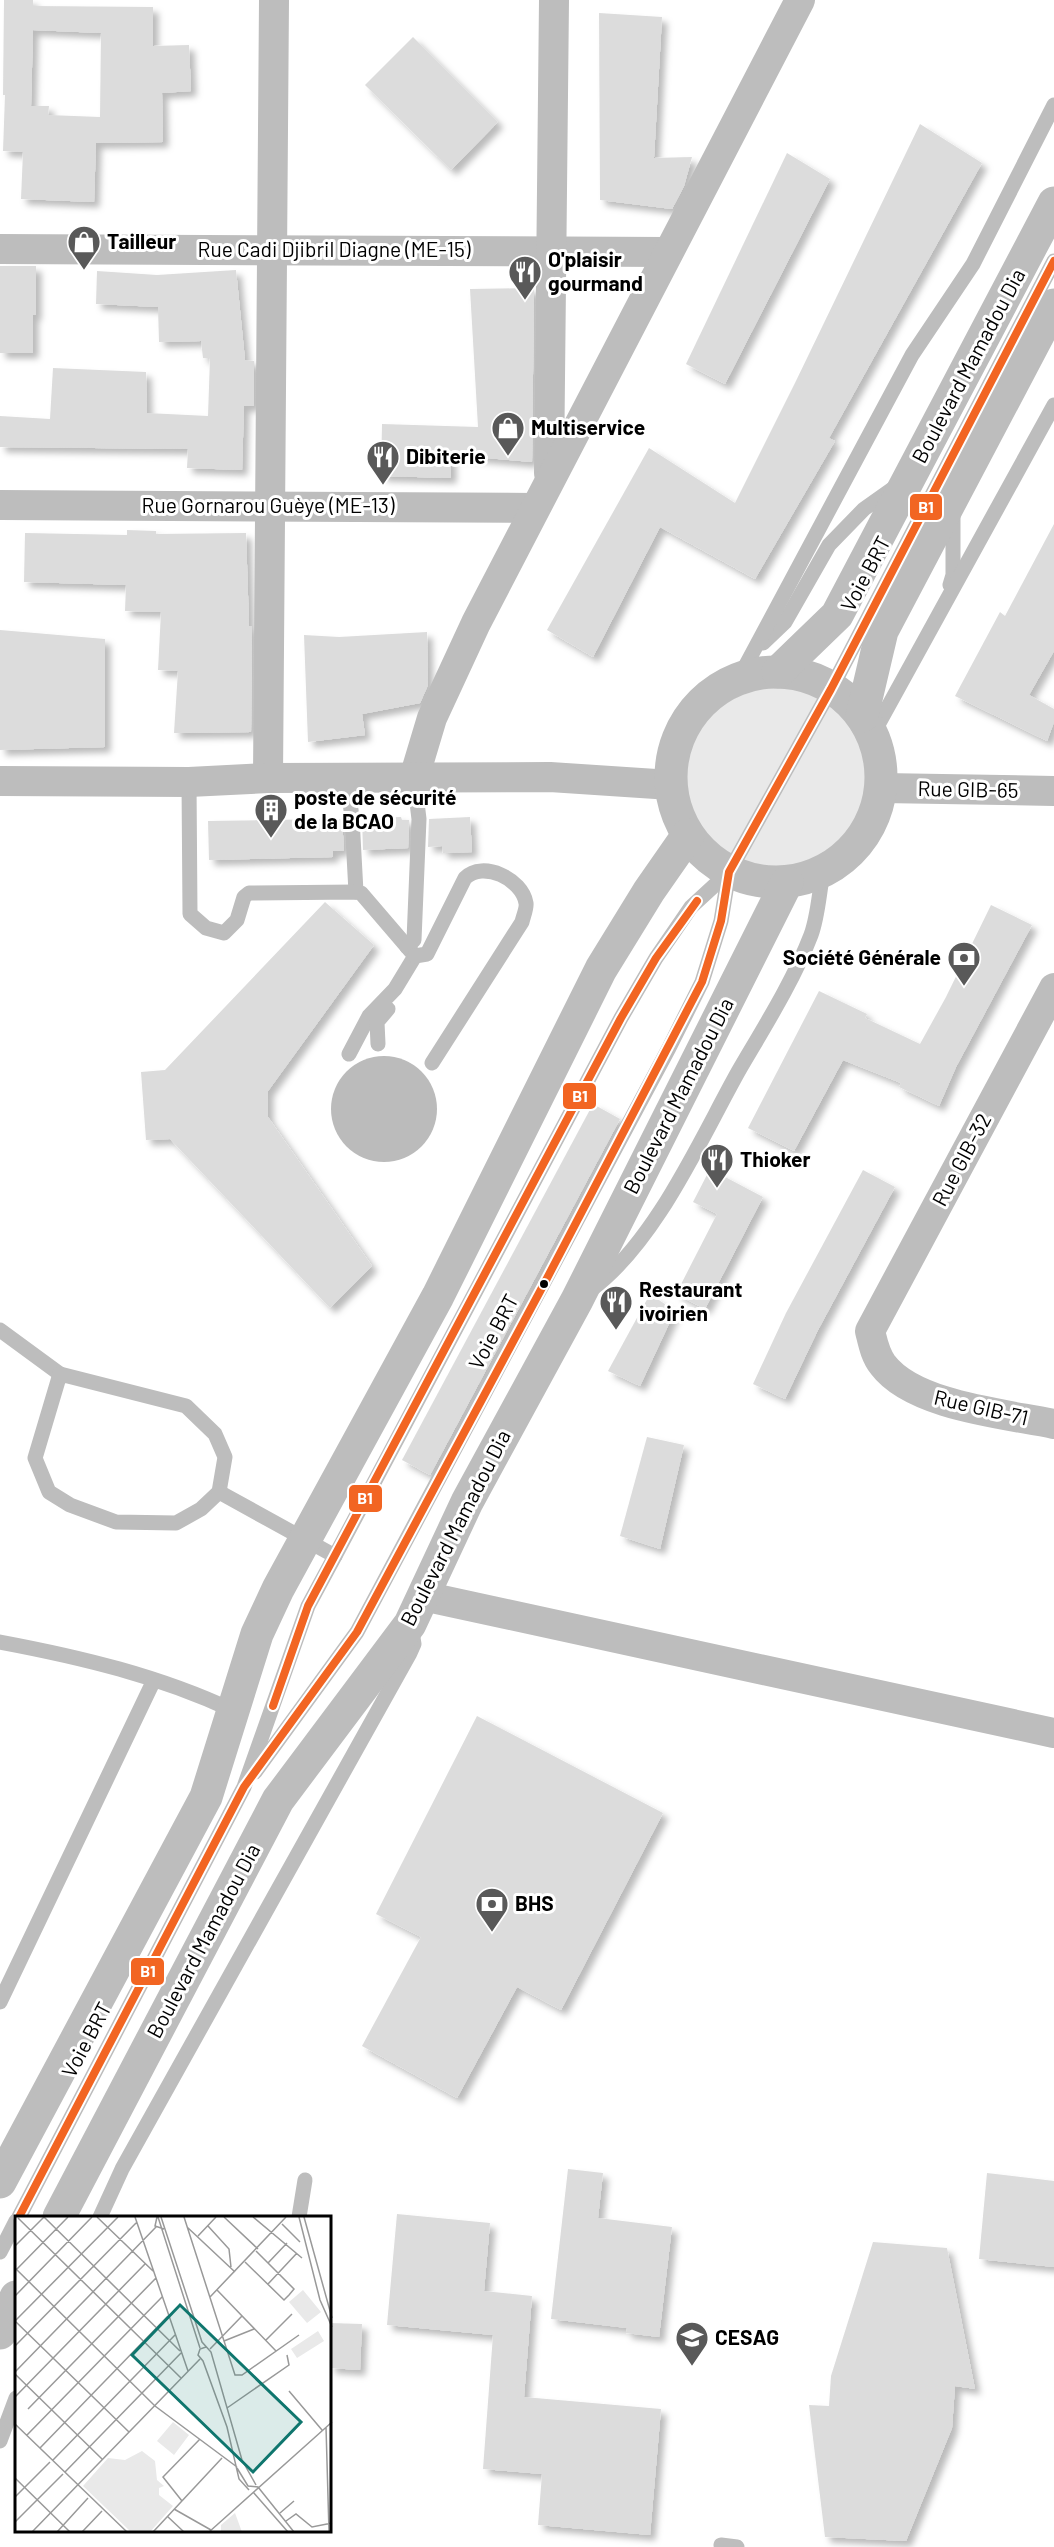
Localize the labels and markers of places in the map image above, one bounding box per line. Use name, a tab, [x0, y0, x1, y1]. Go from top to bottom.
shop icon: Tailleur	[66, 224, 102, 271]
place label: Tailleur	[107, 228, 176, 253]
place label: O'plaisir gourmand	[548, 246, 643, 295]
restaurant icon: O'plaisir gourmand	[507, 254, 543, 301]
shop icon: Multiservice	[490, 410, 526, 457]
place label: Multiservice	[531, 414, 645, 439]
restaurant icon: Dibiterie	[365, 439, 401, 486]
place label: Dibiterie	[406, 443, 486, 468]
place label: poste de sécurité de la BCAO	[294, 784, 456, 833]
building icon: poste de sécurité de la BCAO	[253, 792, 289, 839]
bank icon: Société Générale	[946, 940, 982, 987]
place label: Société Générale	[783, 944, 941, 969]
restaurant icon: Thioker	[699, 1142, 735, 1189]
place label: Thioker	[740, 1146, 811, 1171]
place label: Restaurant ivoirien	[639, 1276, 743, 1325]
unlabelled marker	[538, 1278, 550, 1290]
restaurant icon: Restaurant ivoirien	[598, 1284, 634, 1331]
bank icon: BHS	[474, 1886, 510, 1933]
place label: BHS	[515, 1890, 554, 1915]
school or university icon: CESAG	[674, 2320, 710, 2367]
place label: CESAG	[715, 2324, 779, 2349]

